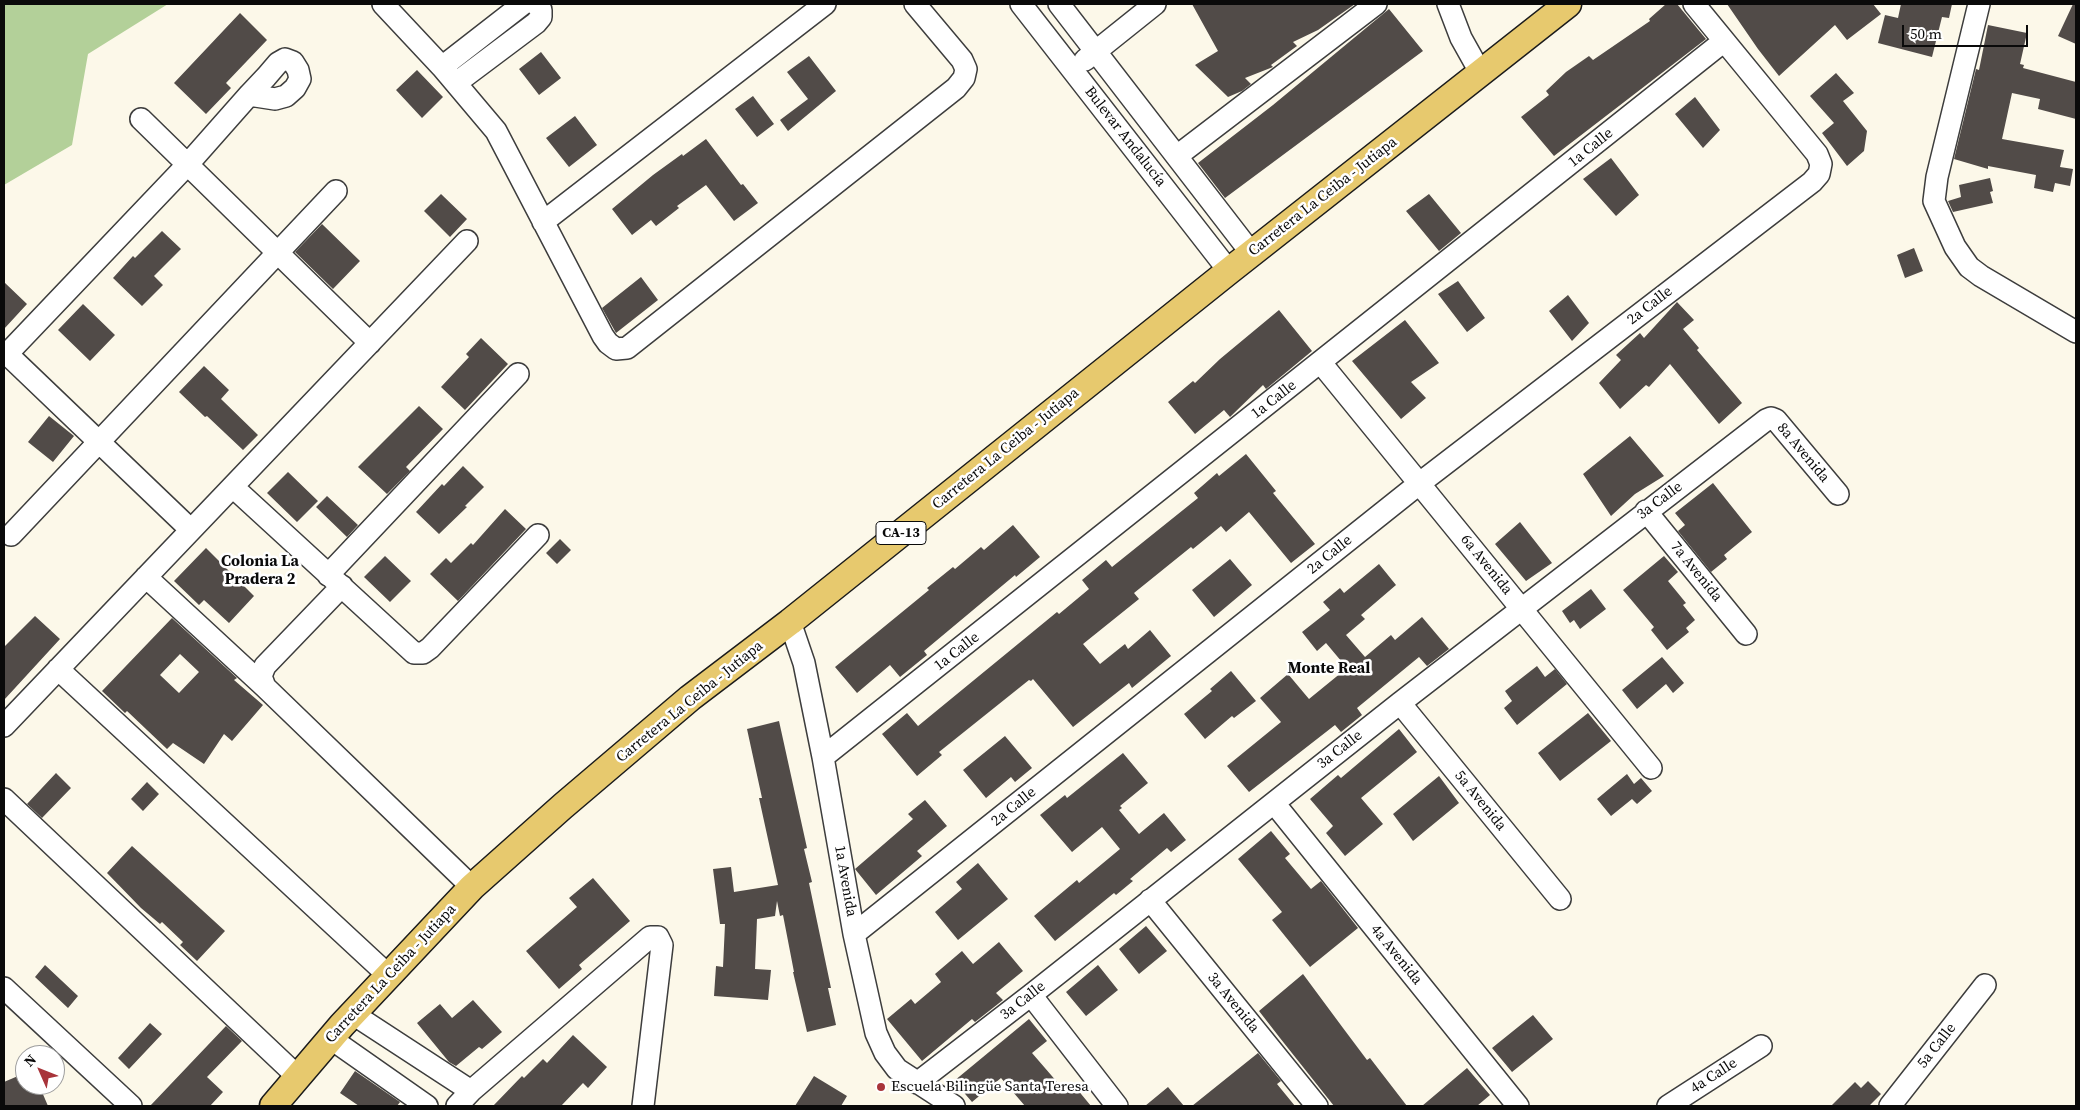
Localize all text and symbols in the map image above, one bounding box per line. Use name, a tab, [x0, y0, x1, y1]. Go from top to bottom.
scale bar	[1905, 15, 2031, 47]
text: 50 m	[1910, 23, 1942, 44]
street label: Bulevar Andalucía	[1080, 83, 1170, 191]
street label: 1a Calle	[1565, 125, 1617, 171]
street label: Carretera La Ceiba - Jutiapa	[1245, 133, 1401, 261]
street label: 2a Calle	[1624, 283, 1676, 329]
street label: 1a Calle	[1248, 377, 1300, 423]
street label: Carretera La Ceiba - Jutiapa	[929, 384, 1083, 514]
street label: 8a Avenida	[1773, 420, 1833, 486]
street label: 3a Calle	[1634, 478, 1686, 524]
road number: CA-13	[876, 522, 926, 544]
street label: 6a Avenida	[1456, 531, 1516, 599]
street label: 2a Calle	[1304, 532, 1356, 578]
street label: 7a Avenida	[1666, 538, 1726, 606]
district label: Colonia La Pradera 2	[221, 552, 299, 590]
street label: 1a Calle	[931, 629, 983, 675]
street label: Carretera La Ceiba - Jutiapa	[613, 637, 767, 767]
district label: Monte Real	[1288, 659, 1370, 679]
street label: 3a Calle	[1314, 727, 1366, 773]
street label: 5a Avenida	[1450, 767, 1510, 835]
street label: 2a Calle	[988, 784, 1040, 830]
street label: 1a Avenida	[830, 844, 860, 918]
street label: Carretera La Ceiba - Jutiapa	[322, 901, 460, 1047]
street label: 4a Avenida	[1366, 921, 1426, 989]
street label: 3a Avenida	[1203, 969, 1263, 1037]
street label: 3a Calle	[997, 978, 1049, 1024]
street label: 5a Calle	[1914, 1020, 1960, 1072]
north arrow	[15, 1045, 65, 1095]
text: N	[19, 1050, 41, 1071]
street label: 4a Calle	[1687, 1054, 1741, 1098]
place label: Escuela Bilingüe Santa Teresa	[891, 1078, 1089, 1096]
marker: Escuela Bilingüe Santa Teresa	[875, 1081, 887, 1093]

